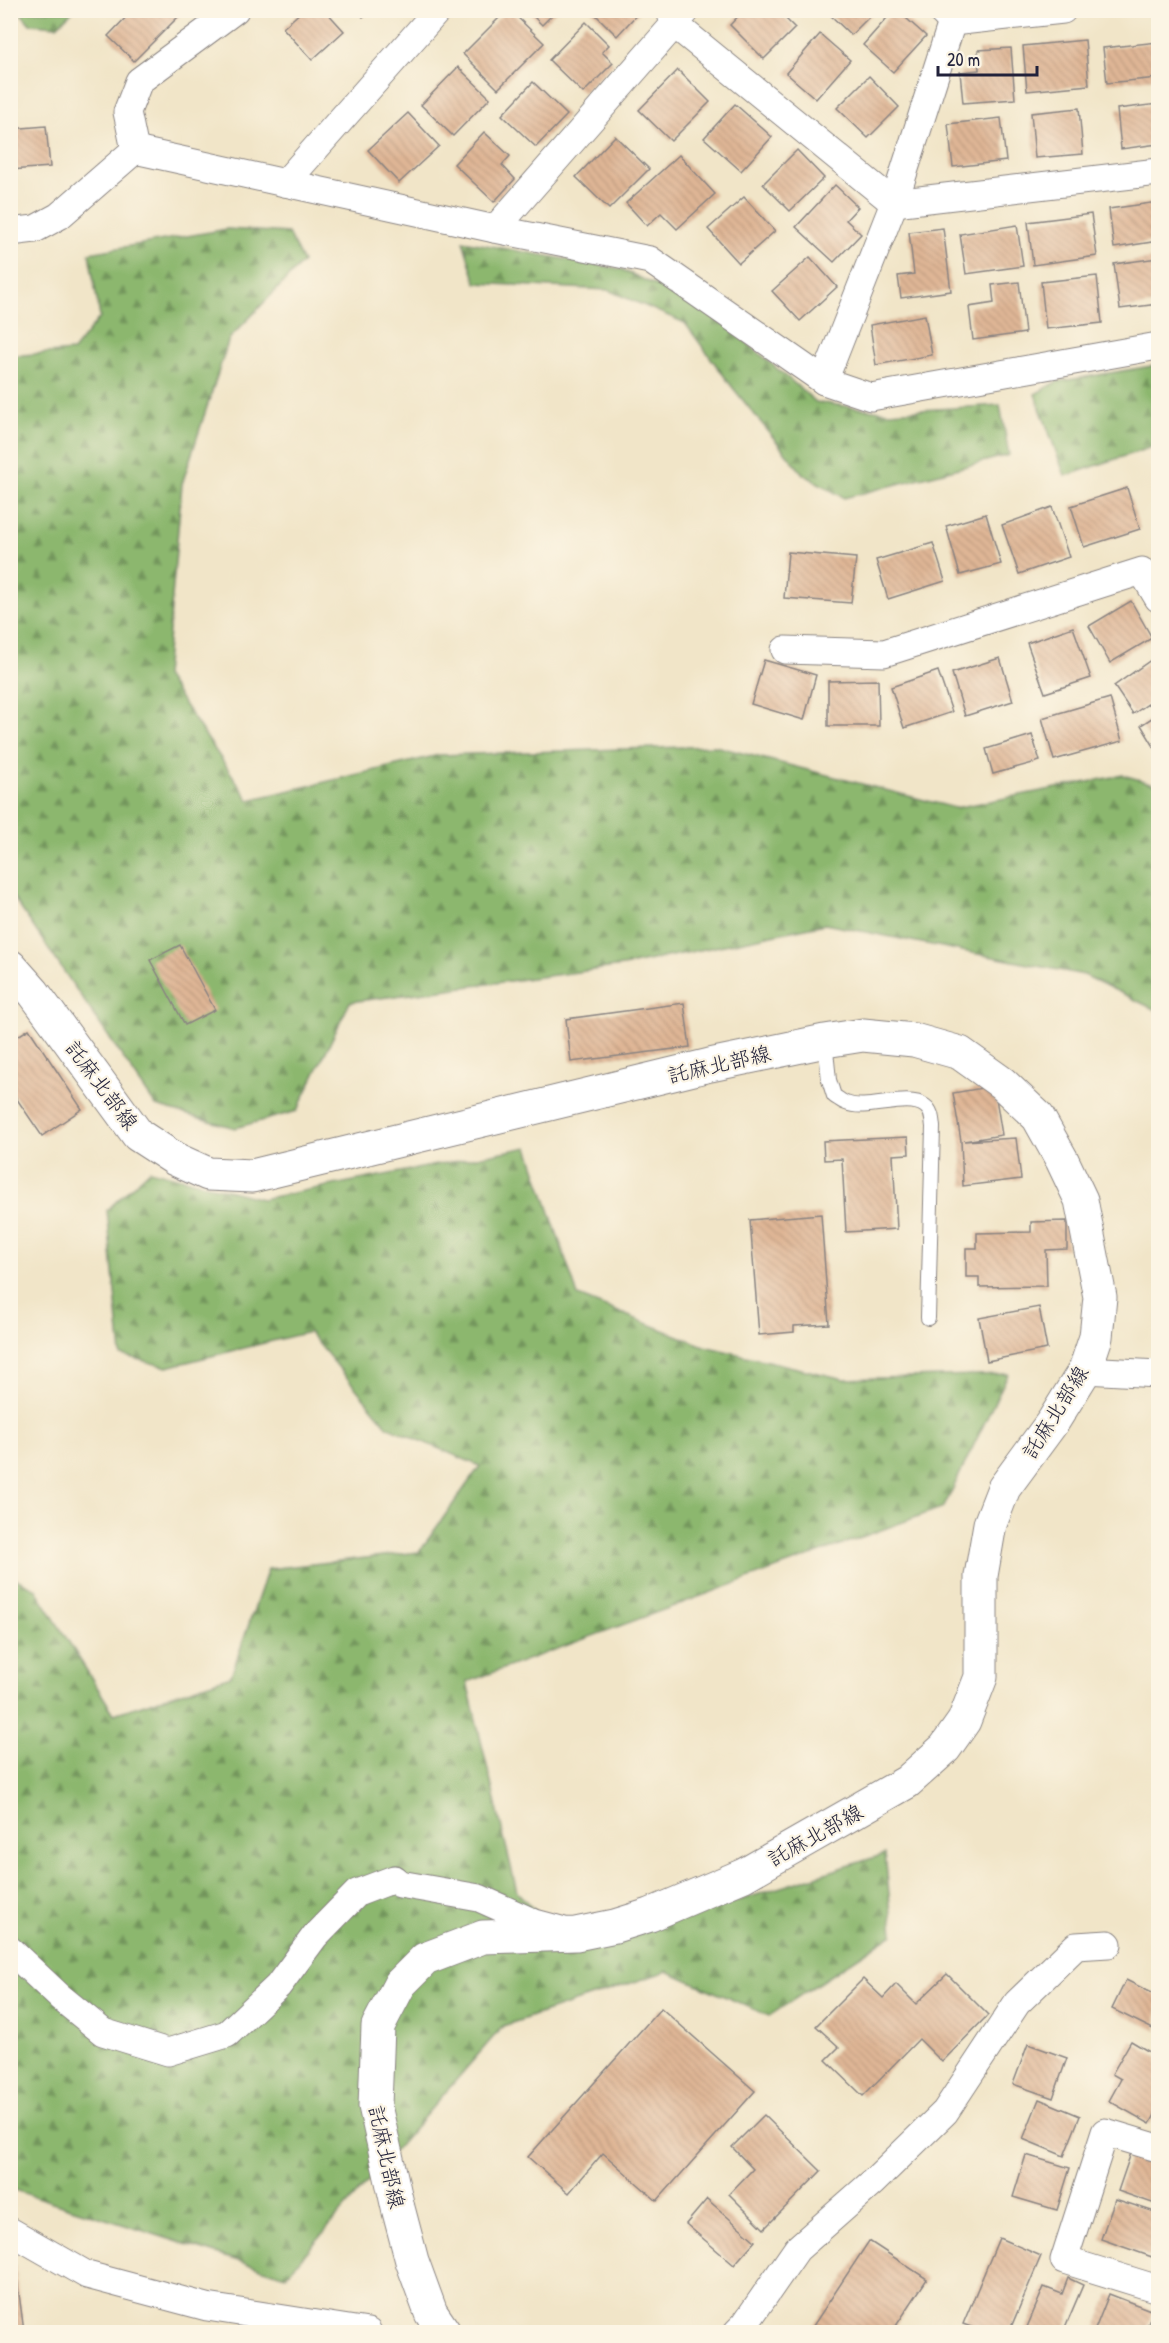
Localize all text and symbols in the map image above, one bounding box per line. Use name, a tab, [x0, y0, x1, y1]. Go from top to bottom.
scale bar	[938, 39, 1037, 77]
text: 20 m	[947, 47, 980, 72]
street label: 託麻北部線	[59, 1034, 145, 1136]
street label: 託麻北部線	[665, 1038, 773, 1090]
street label: 託麻北部線	[1015, 1360, 1095, 1464]
street label: 託麻北部線	[762, 1797, 868, 1873]
street label: 託麻北部線	[362, 2103, 412, 2211]

